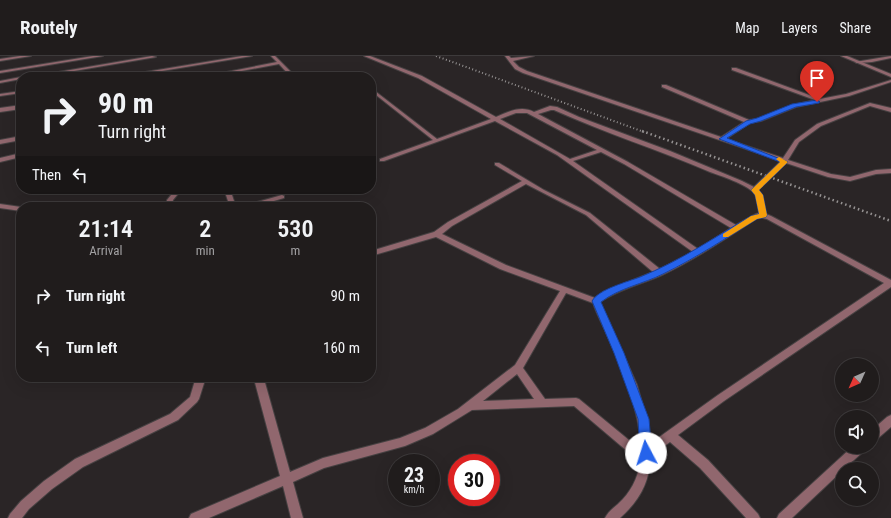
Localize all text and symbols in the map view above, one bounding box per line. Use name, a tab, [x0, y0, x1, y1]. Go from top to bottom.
text: Routely	[20, 16, 77, 39]
text: Map	[735, 20, 759, 36]
text: Layers	[781, 20, 818, 36]
text: Share	[840, 20, 871, 36]
pin	[800, 61, 834, 102]
icon: arrive	[806, 67, 828, 89]
text: 90 m	[98, 87, 154, 120]
icon: right	[32, 88, 84, 140]
text: Turn right	[98, 121, 166, 142]
icon: left	[69, 164, 91, 186]
text: Then	[32, 166, 61, 184]
text: 21:14	[79, 215, 133, 243]
text: 2	[199, 215, 211, 243]
text: 530	[277, 215, 313, 243]
text: Arrival	[89, 243, 122, 258]
text: min	[196, 243, 215, 258]
text: m	[290, 243, 300, 258]
icon: right	[32, 285, 54, 307]
text: Turn right	[66, 287, 125, 305]
text: 90 m	[330, 287, 360, 305]
icon: left	[32, 337, 54, 359]
text: Turn left	[66, 339, 117, 357]
text: 160 m	[323, 339, 360, 357]
north arrow	[835, 358, 879, 402]
map controls	[835, 358, 879, 506]
button: sound	[835, 410, 879, 454]
position arrow	[625, 432, 667, 474]
speed limit sign: 30	[448, 454, 500, 506]
button: search	[835, 462, 879, 506]
text: 23	[404, 463, 424, 487]
text: km/h	[404, 484, 424, 495]

